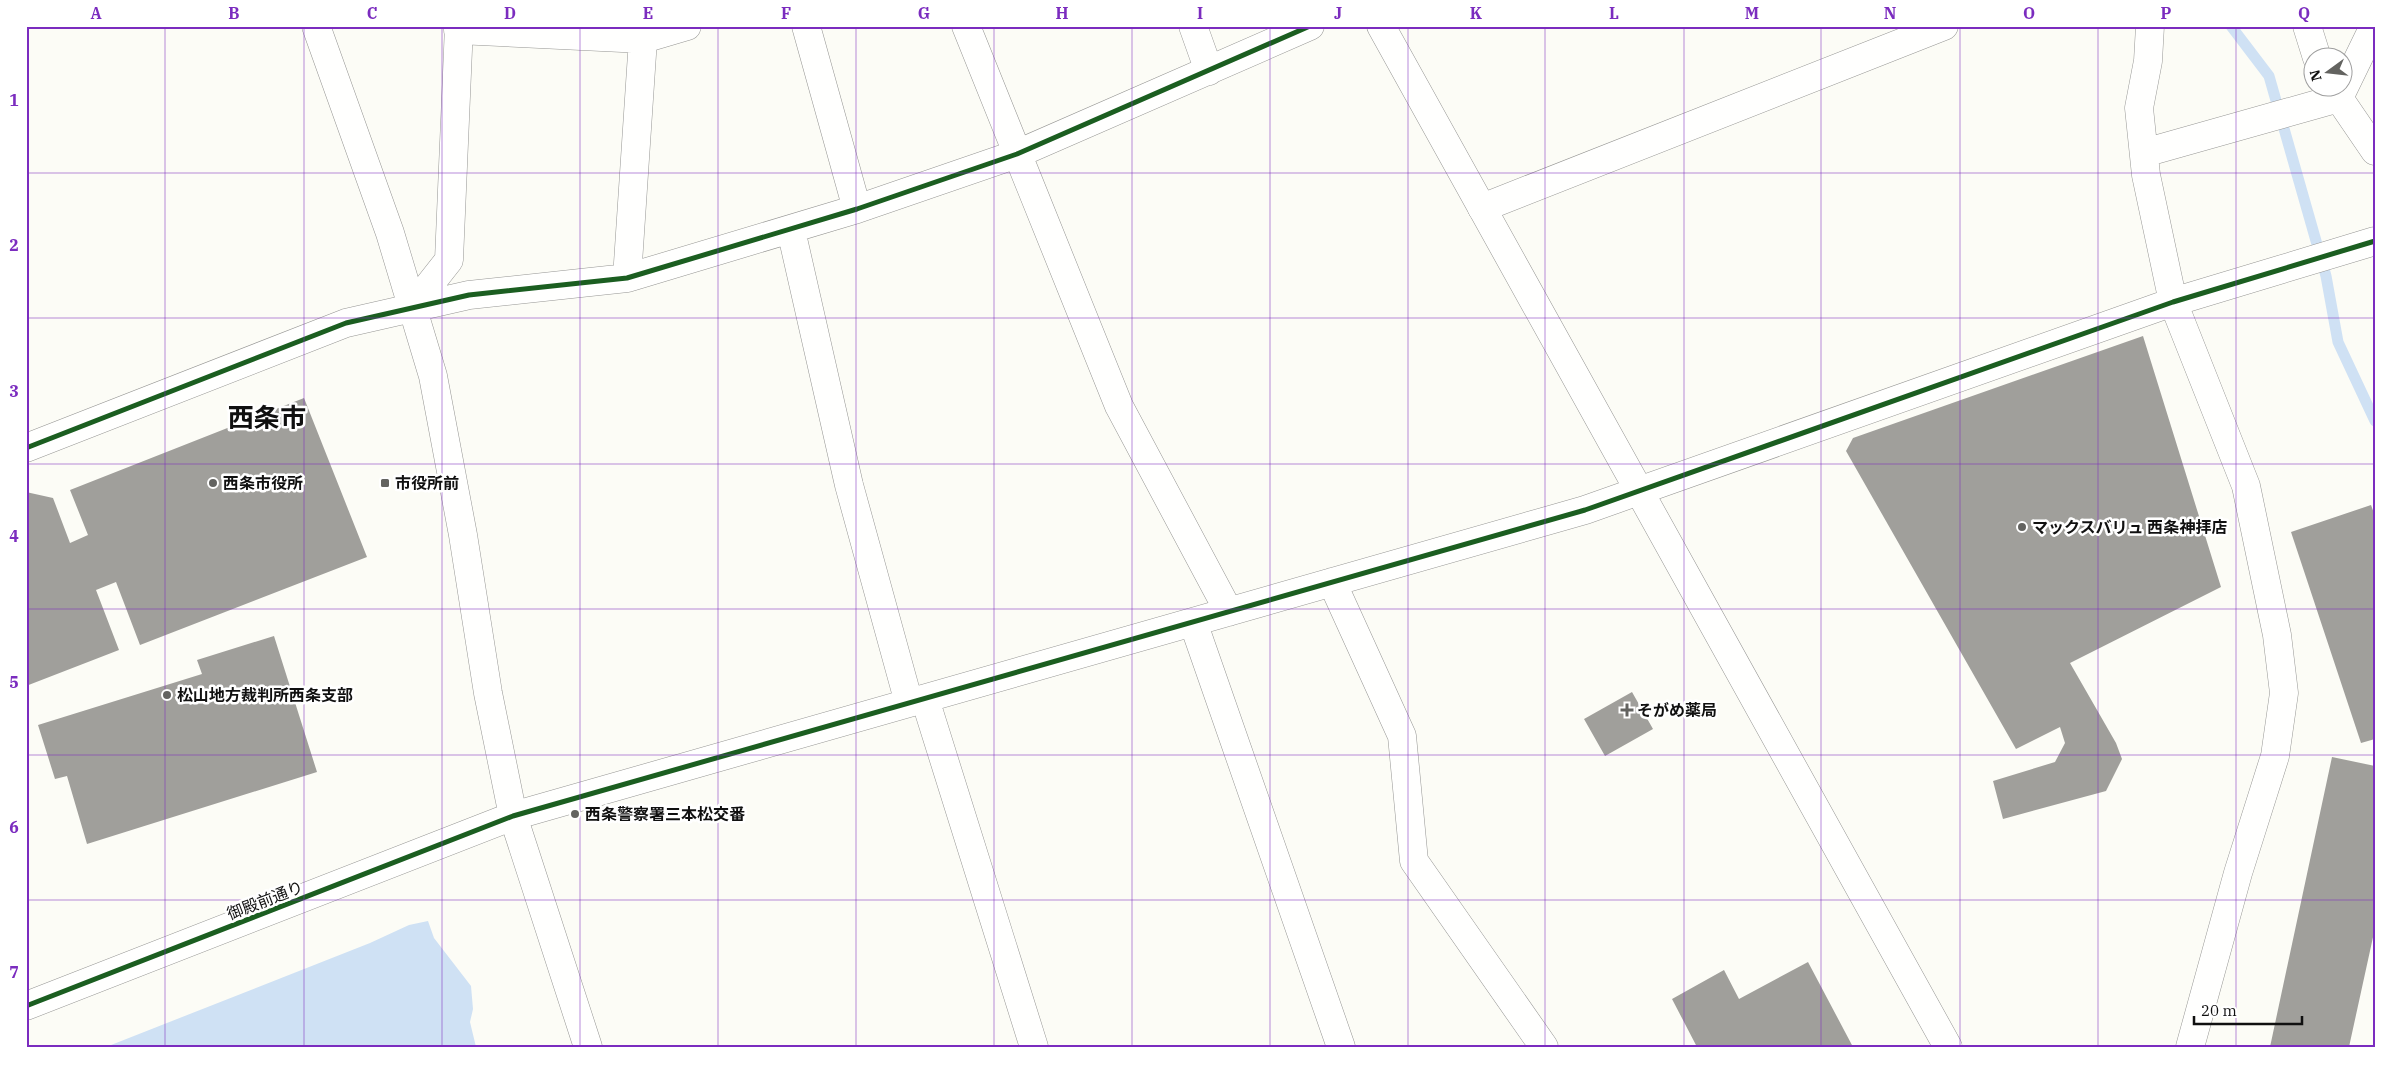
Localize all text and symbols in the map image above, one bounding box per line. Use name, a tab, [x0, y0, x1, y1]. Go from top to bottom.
text: A	[90, 3, 102, 23]
text: B	[228, 3, 240, 23]
text: C	[367, 3, 377, 23]
text: D	[504, 3, 516, 23]
text: E	[643, 3, 653, 23]
text: F	[781, 3, 791, 23]
text: G	[918, 3, 930, 23]
text: H	[1056, 3, 1069, 23]
text: I	[1197, 3, 1203, 23]
text: J	[1334, 3, 1342, 23]
text: K	[1470, 3, 1483, 23]
text: L	[1609, 3, 1619, 23]
text: M	[1745, 3, 1759, 23]
text: N	[1884, 3, 1896, 23]
text: O	[2023, 3, 2035, 23]
text: P	[2161, 3, 2172, 23]
text: Q	[2298, 3, 2310, 23]
north arrow	[2304, 48, 2354, 98]
text: N	[2305, 68, 2326, 83]
text: 1	[9, 90, 19, 110]
text: 2	[9, 235, 19, 255]
text: 3	[9, 381, 19, 401]
district label: 西条市	[228, 400, 306, 434]
place label: 西条市役所	[223, 473, 303, 493]
place label: 市役所前	[395, 473, 459, 493]
marker: 西条市役所	[207, 477, 219, 489]
marker: 市役所前	[379, 477, 391, 489]
place label: マックスバリュ 西条神拝店	[2032, 517, 2227, 537]
marker: マックスバリュ 西条神拝店	[2016, 521, 2028, 533]
text: 4	[9, 526, 19, 546]
text: 5	[9, 672, 19, 692]
place label: 松山地方裁判所西条支部	[177, 685, 353, 705]
marker: 松山地方裁判所西条支部	[161, 689, 173, 701]
place label: そがめ薬局	[1637, 700, 1717, 720]
marker: そがめ薬局	[1621, 704, 1633, 716]
place label: 西条警察署三本松交番	[585, 804, 745, 824]
marker: 西条警察署三本松交番	[569, 808, 581, 820]
text: 6	[9, 817, 19, 837]
street label: 御殿前通り	[224, 876, 306, 924]
text: 7	[9, 962, 19, 982]
scale bar	[2194, 993, 2301, 1025]
text: 20 m	[2201, 1001, 2237, 1020]

